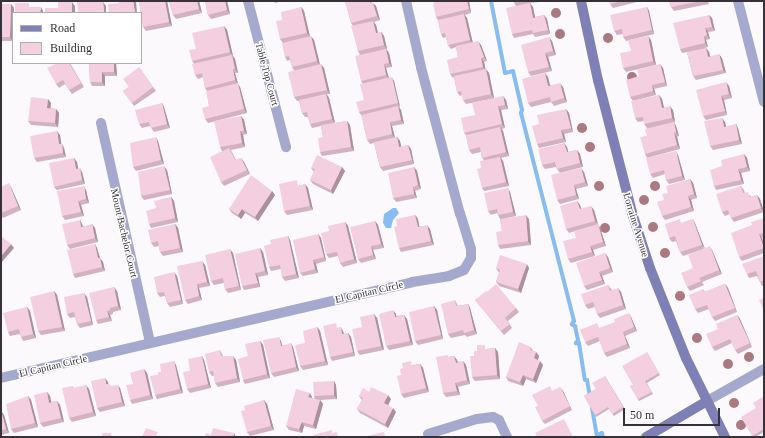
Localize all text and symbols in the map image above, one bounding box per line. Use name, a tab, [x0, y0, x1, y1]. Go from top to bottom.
legend	[12, 12, 142, 64]
text: Road	[50, 21, 75, 35]
text: Building	[50, 41, 92, 55]
street label: Table Top Court	[253, 41, 281, 107]
street label: Mount Bachelor Court	[108, 188, 140, 278]
street label: Lorraine Avenue	[620, 191, 652, 259]
street label: El Capitan Circle	[334, 278, 404, 306]
street label: El Capitan Circle	[18, 352, 88, 380]
scale bar	[625, 400, 722, 426]
text: 50 m	[630, 408, 654, 422]

